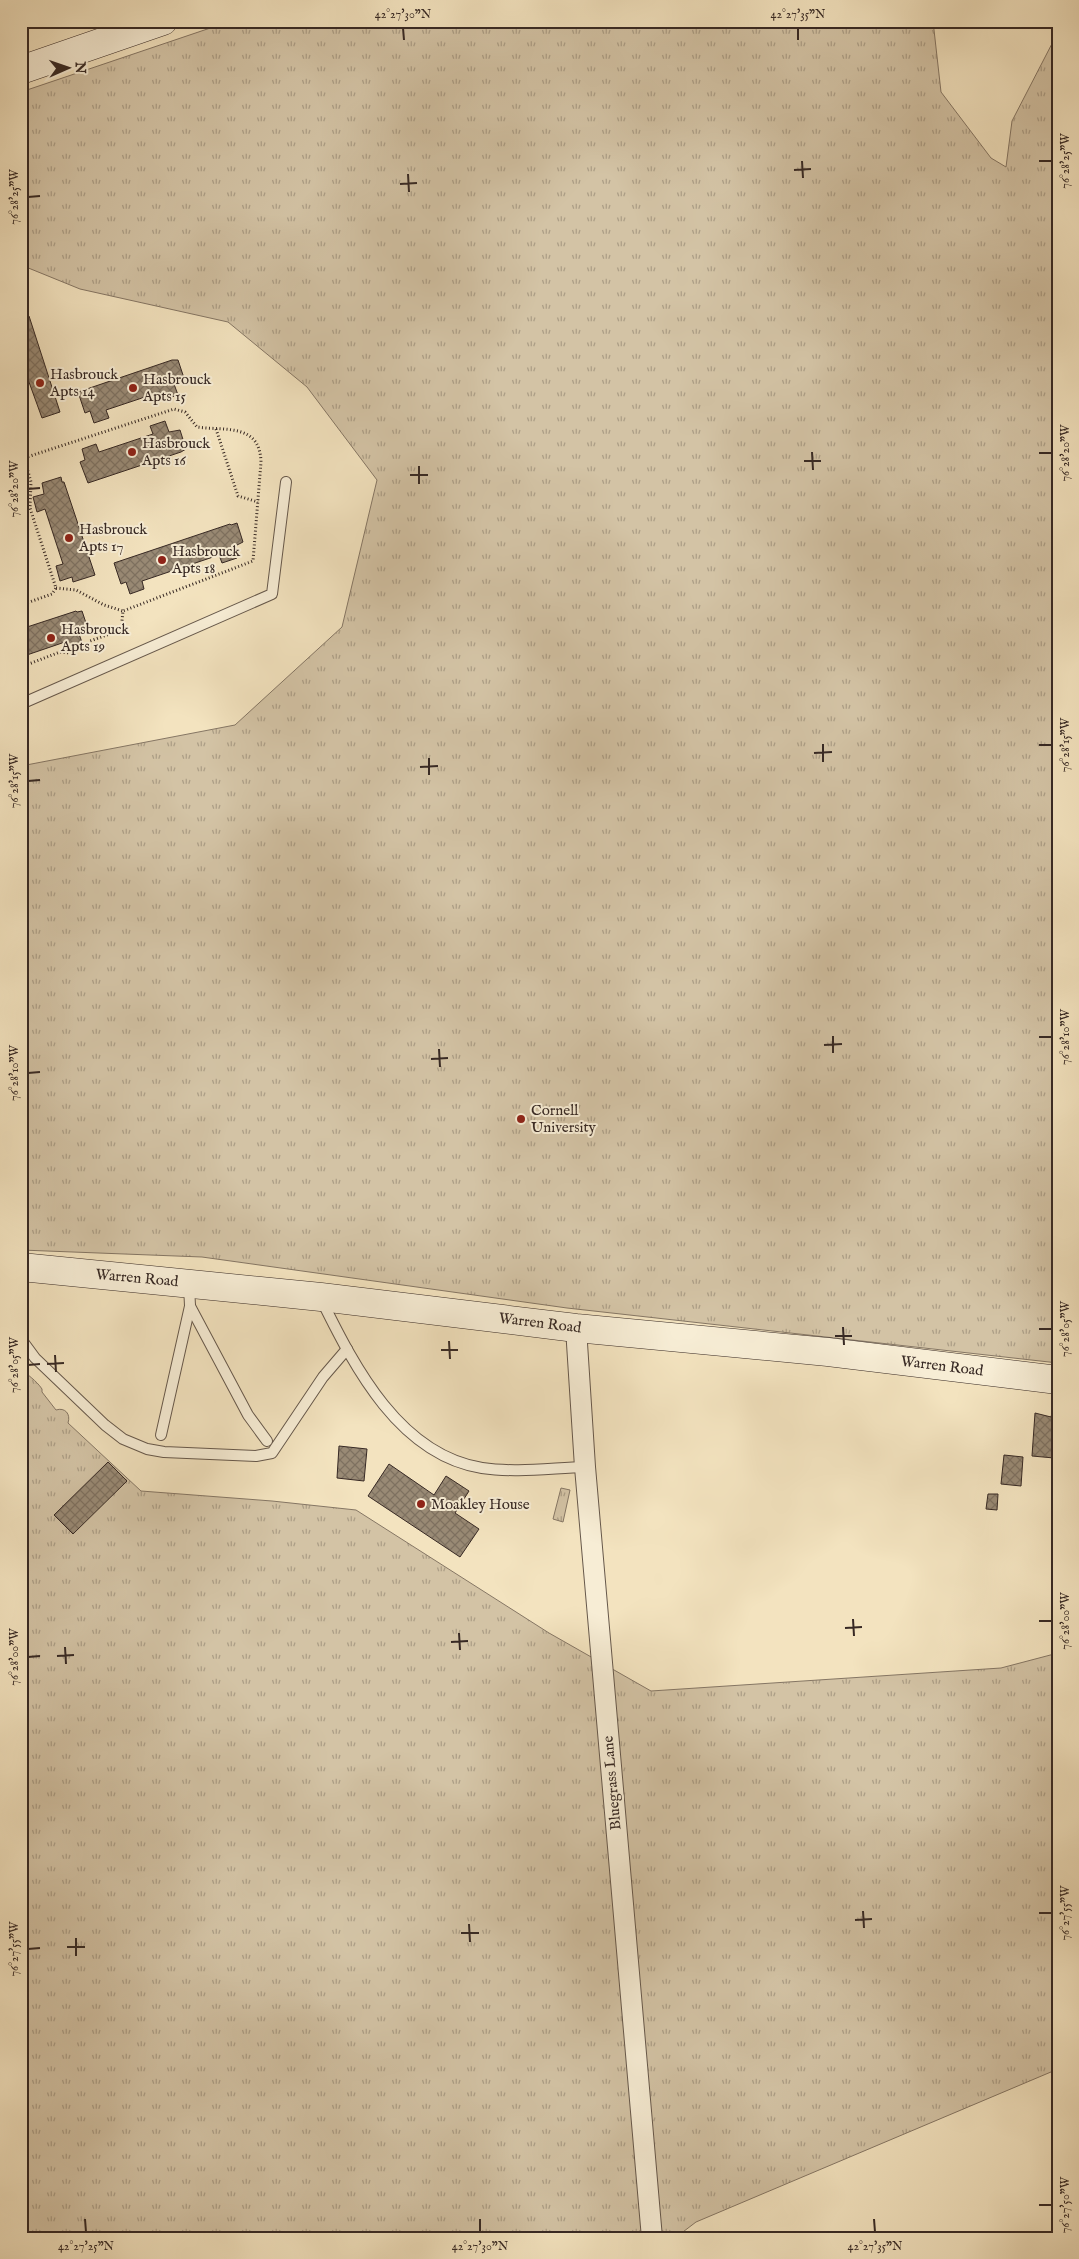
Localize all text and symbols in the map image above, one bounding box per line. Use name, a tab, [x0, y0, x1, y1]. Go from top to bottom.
text: 42°27'30"N	[375, 7, 432, 22]
text: 42°27'35"N	[771, 7, 826, 22]
north arrow	[42, 42, 92, 92]
text: N	[71, 60, 89, 74]
text: 76°28'25"W	[1058, 133, 1073, 189]
text: 76°28'25"W	[7, 169, 22, 225]
place label: Hasbrouck Apts 14	[49, 365, 119, 401]
place label: Hasbrouck Apts 15	[142, 370, 212, 406]
marker: Hasbrouck Apts 14	[34, 377, 46, 389]
marker: Hasbrouck Apts 15	[127, 382, 139, 394]
text: 76°28'20"W	[1058, 424, 1073, 482]
place label: Hasbrouck Apts 16	[141, 434, 211, 470]
marker: Hasbrouck Apts 16	[126, 446, 138, 458]
text: 76°28'20"W	[7, 460, 22, 518]
place label: Hasbrouck Apts 17	[78, 520, 148, 556]
marker: Hasbrouck Apts 17	[63, 532, 75, 544]
place label: Hasbrouck Apts 18	[171, 542, 241, 578]
marker: Hasbrouck Apts 18	[156, 554, 168, 566]
place label: Hasbrouck Apts 19	[60, 620, 130, 656]
marker: Hasbrouck Apts 19	[45, 632, 57, 644]
text: 76°28'15"W	[1058, 717, 1073, 772]
text: 76°28'15"W	[7, 753, 22, 808]
text: 76°28'10"W	[1058, 1009, 1073, 1065]
text: 76°28'10"W	[7, 1045, 22, 1101]
place label: Cornell University	[531, 1101, 597, 1137]
marker: Cornell University	[515, 1113, 527, 1125]
street label: Warren Road	[95, 1265, 180, 1291]
text: 76°28'05"W	[1058, 1301, 1073, 1357]
street label: Warren Road	[498, 1309, 583, 1338]
text: 76°28'05"W	[7, 1337, 22, 1393]
street label: Warren Road	[900, 1352, 985, 1381]
place label: Moakley House	[431, 1495, 530, 1514]
marker: Moakley House	[415, 1498, 427, 1510]
text: 76°28'00"W	[1058, 1592, 1073, 1650]
text: 76°28'00"W	[7, 1628, 22, 1686]
street label: Bluegrass Lane	[598, 1735, 626, 1831]
text: 76°27'55"W	[1058, 1885, 1073, 1941]
text: 76°27'55"W	[7, 1921, 22, 1977]
text: 76°27'50"W	[1058, 2176, 1073, 2233]
text: 42°27'25"N	[58, 2239, 115, 2254]
text: 42°27'30"N	[452, 2239, 509, 2254]
text: 42°27'35"N	[848, 2239, 903, 2254]

